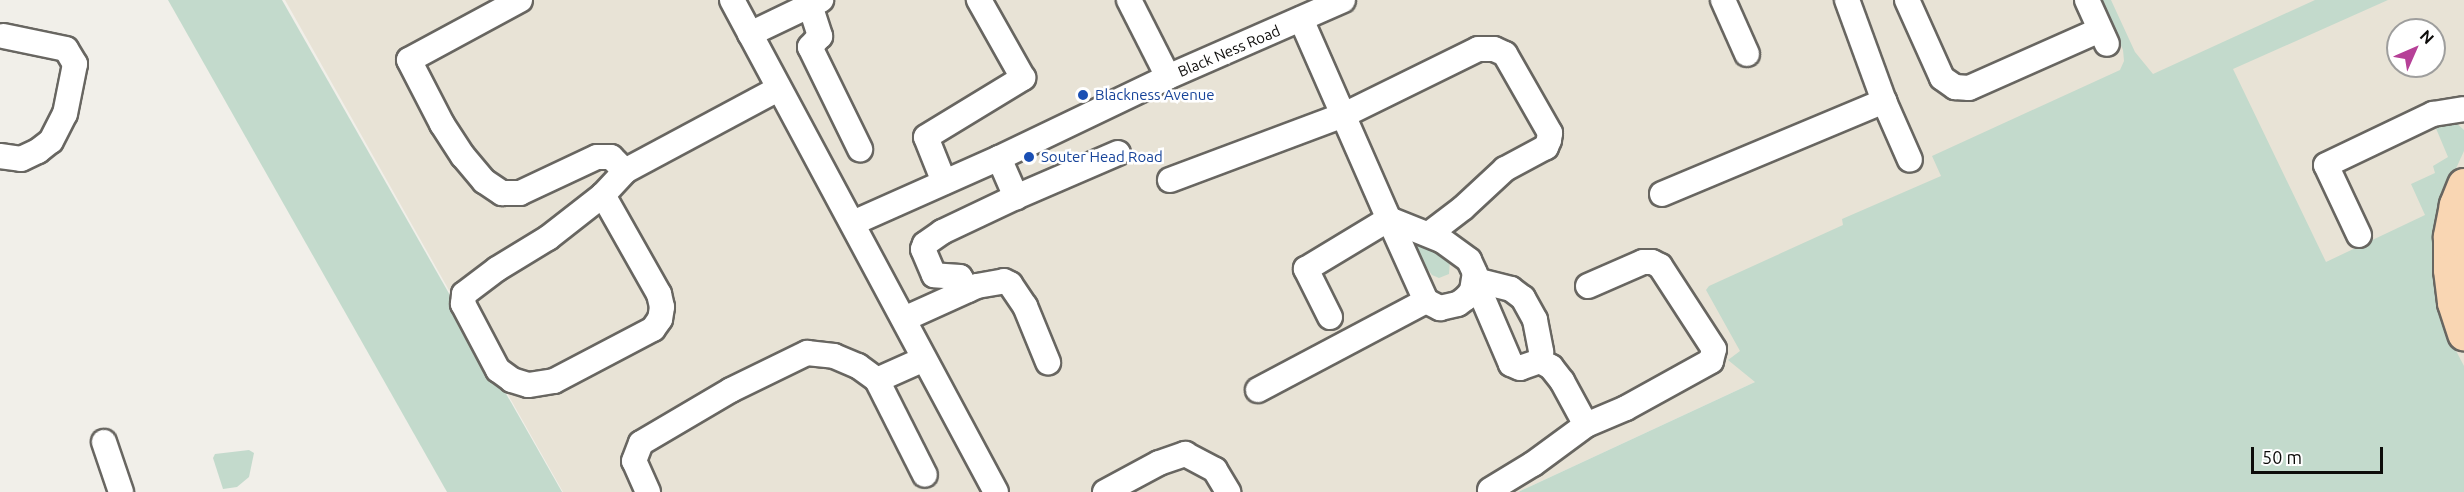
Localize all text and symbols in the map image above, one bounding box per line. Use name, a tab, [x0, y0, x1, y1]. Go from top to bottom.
north arrow	[2386, 18, 2446, 78]
street label: Black Ness Road	[1175, 21, 1283, 81]
text: N	[2417, 26, 2438, 47]
place label: Blackness Avenue	[1095, 86, 1215, 104]
marker: Blackness Avenue	[1076, 88, 1090, 102]
place label: Souter Head Road	[1041, 148, 1163, 166]
marker: Souter Head Road	[1022, 150, 1036, 164]
scale bar	[2254, 435, 2386, 473]
text: 50 m	[2262, 447, 2302, 467]

